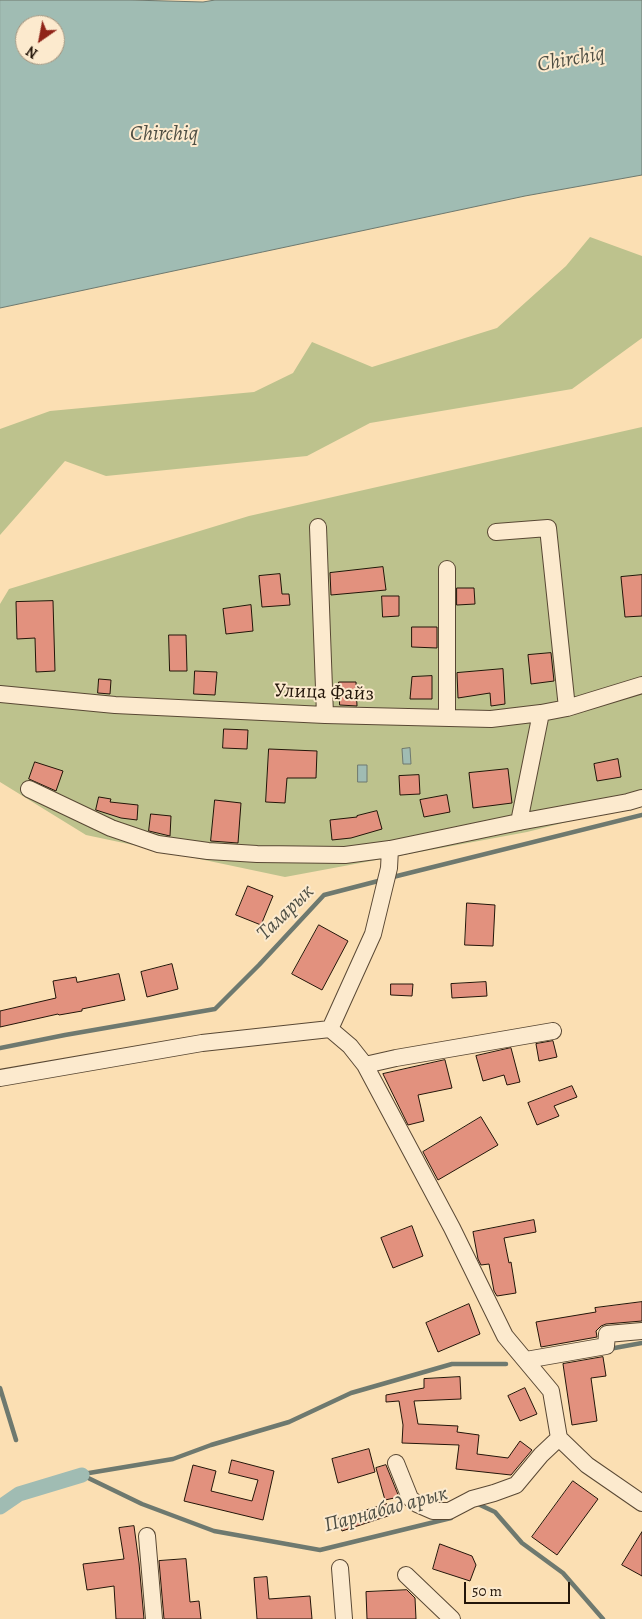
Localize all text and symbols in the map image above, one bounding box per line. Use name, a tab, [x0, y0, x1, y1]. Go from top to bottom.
north arrow	[15, 15, 65, 65]
text: N	[23, 41, 42, 63]
water label: Chirchiq	[535, 42, 607, 78]
water label: Chirchiq	[130, 122, 198, 148]
street label: Улица Файз	[274, 679, 374, 707]
water label: Таларык	[252, 880, 320, 946]
water label: Парнабад арык	[321, 1481, 451, 1539]
scale bar	[467, 1572, 573, 1604]
text: 50 m	[472, 1581, 502, 1601]

